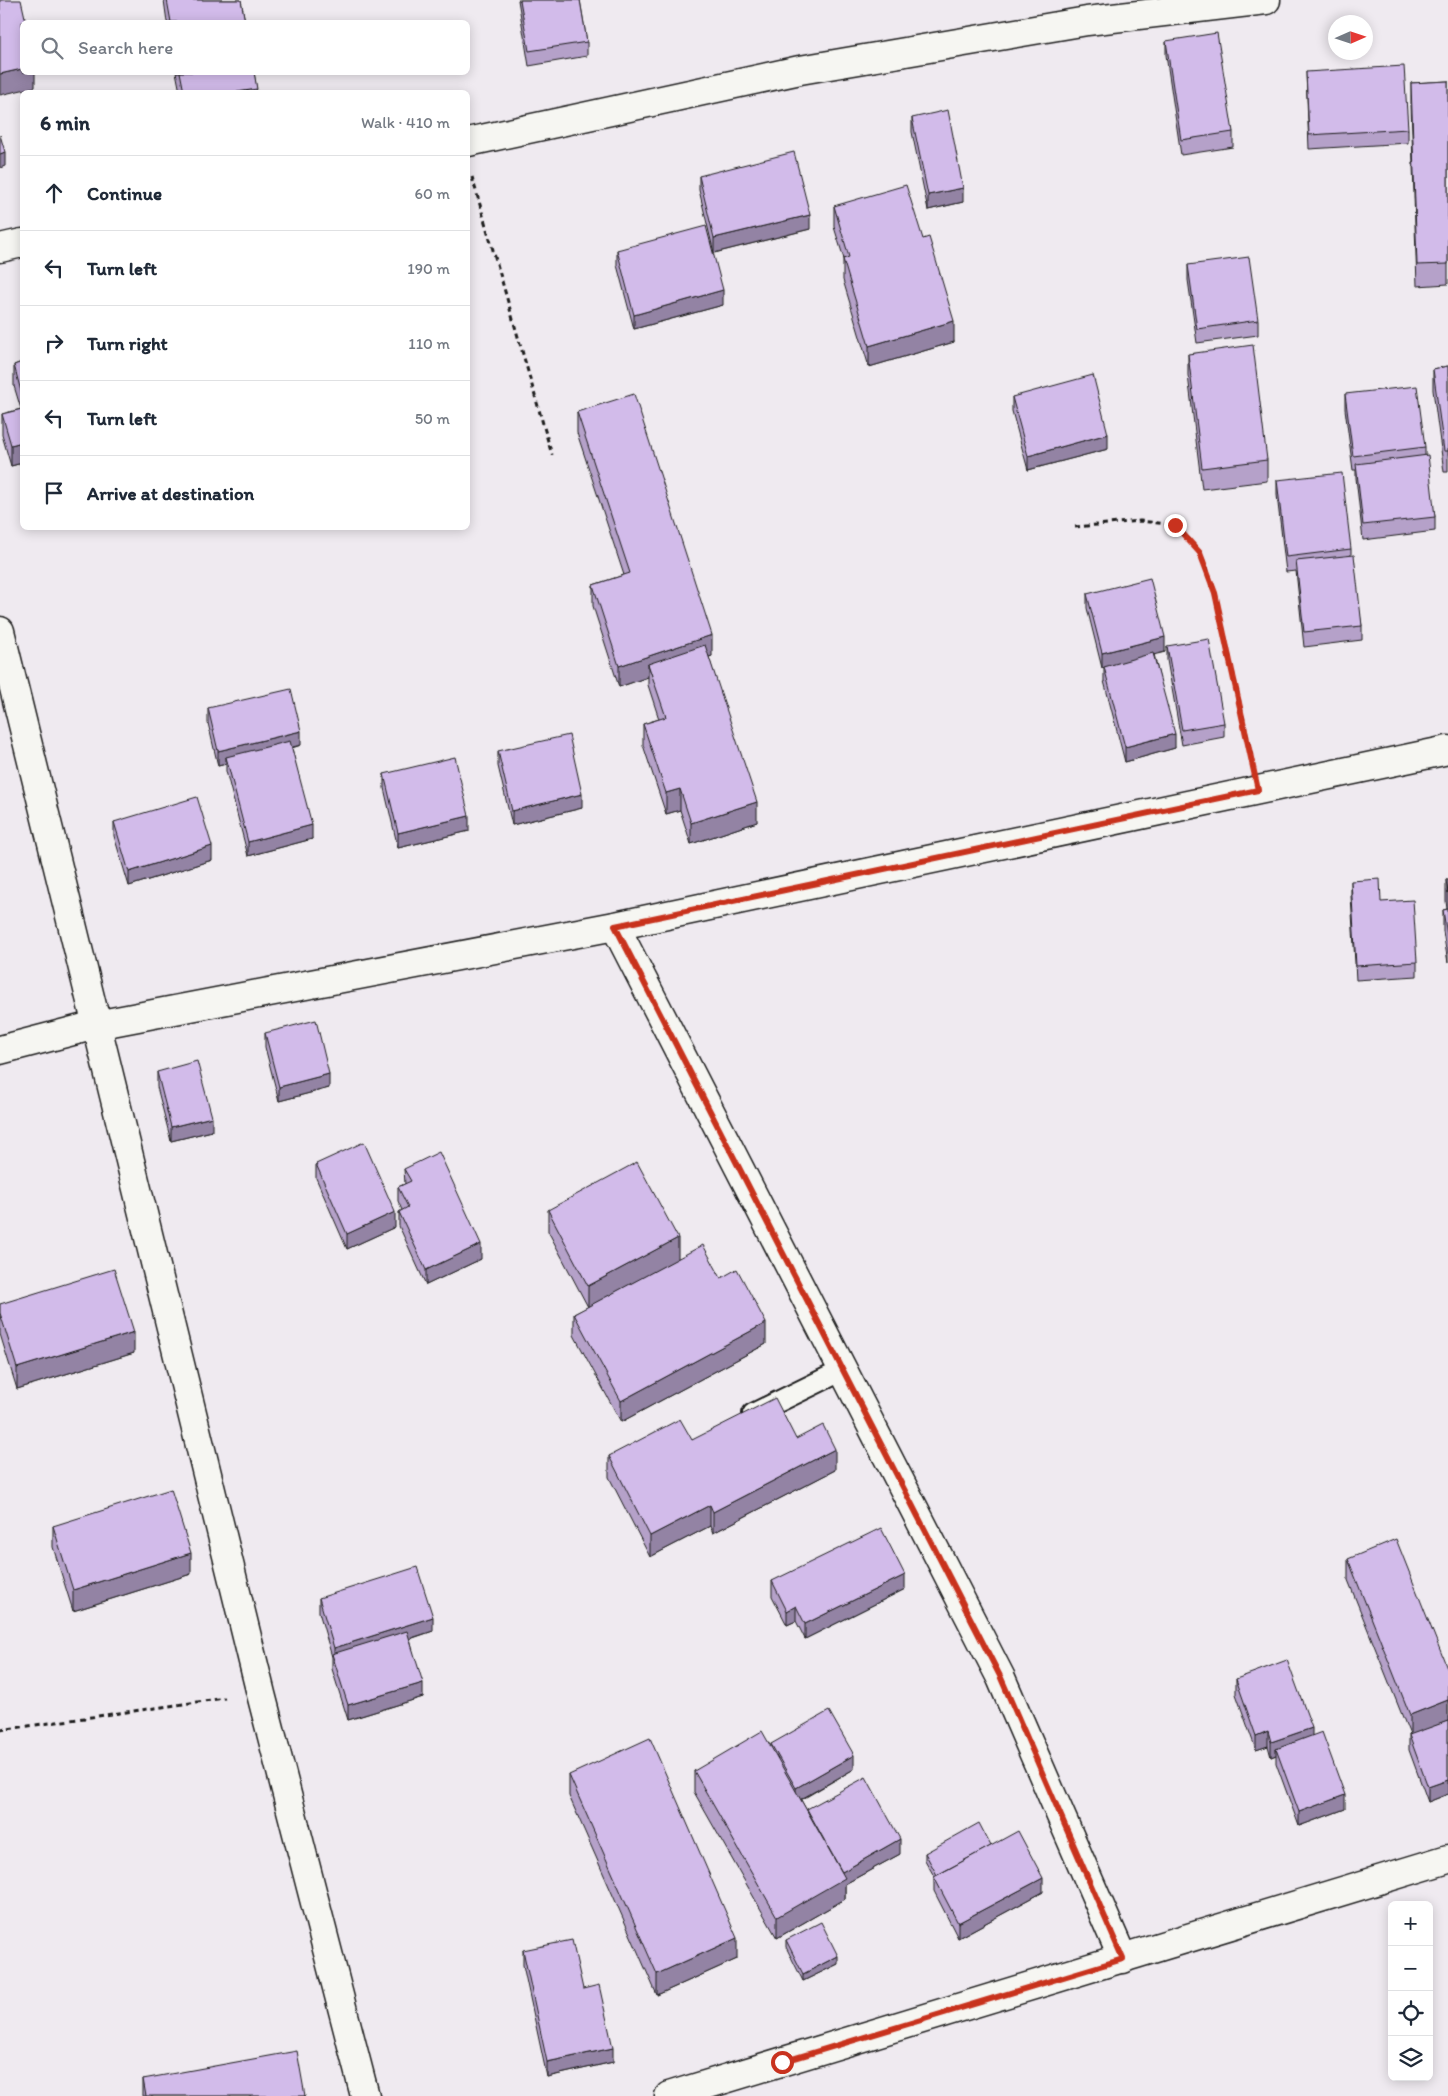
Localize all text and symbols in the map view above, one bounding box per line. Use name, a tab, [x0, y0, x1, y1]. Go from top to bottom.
north arrow	[1328, 15, 1373, 60]
search box	[20, 20, 470, 75]
icon: search	[38, 34, 66, 62]
text: Search here	[78, 36, 173, 59]
text: 6 min	[40, 110, 90, 135]
text: Walk · 410 m	[361, 113, 450, 132]
icon: ahead	[40, 179, 68, 207]
text: Continue	[87, 182, 162, 205]
text: 60 m	[415, 184, 450, 203]
icon: left	[40, 254, 68, 282]
text: Turn left	[87, 257, 157, 280]
text: 190 m	[407, 259, 450, 278]
icon: right	[40, 329, 68, 357]
text: Turn right	[87, 332, 168, 355]
text: 110 m	[408, 334, 450, 353]
icon: left	[40, 404, 68, 432]
text: Turn left	[87, 407, 157, 430]
text: 50 m	[415, 409, 450, 428]
icon: arrive	[40, 479, 68, 507]
text: Arrive at destination	[87, 482, 254, 505]
route end	[1164, 514, 1187, 537]
map controls	[1388, 1901, 1433, 2081]
button: +	[1388, 1901, 1433, 1946]
button: −	[1388, 1946, 1433, 1991]
button: locate	[1388, 1991, 1433, 2036]
button: layers	[1388, 2036, 1433, 2081]
route start	[771, 2051, 794, 2074]

